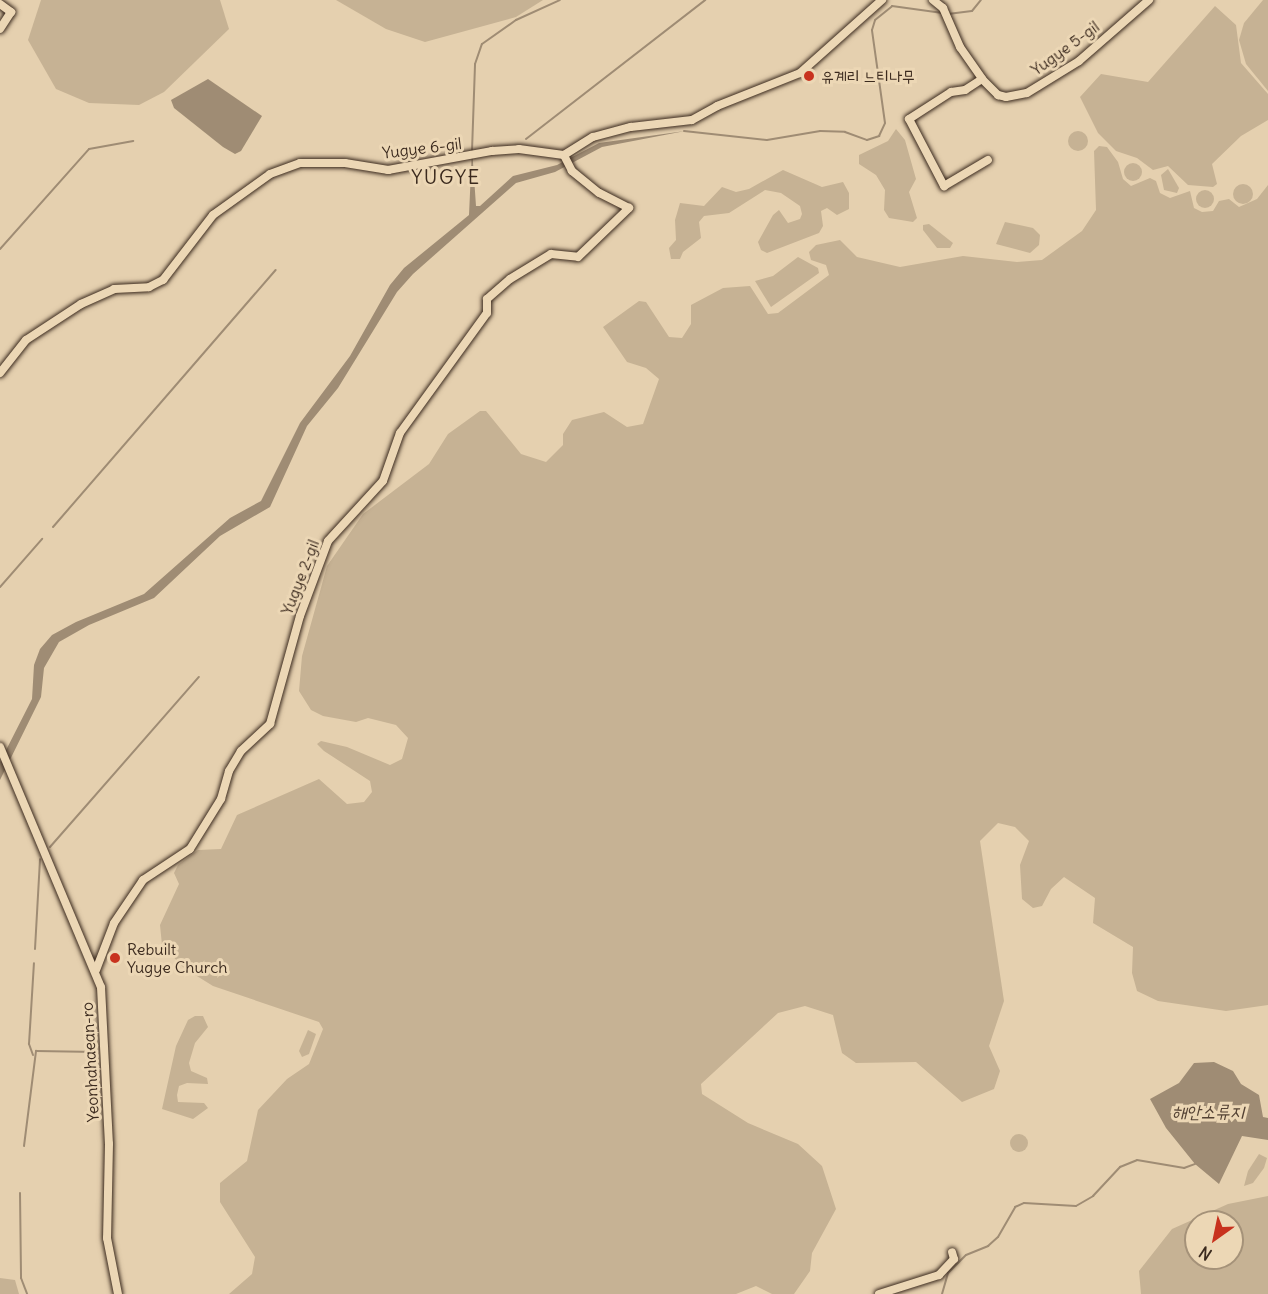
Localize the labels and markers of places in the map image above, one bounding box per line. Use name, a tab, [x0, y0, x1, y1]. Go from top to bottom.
place label: 유계리 느티나무	[821, 66, 915, 86]
marker: 유계리 느티나무	[802, 69, 816, 83]
place label: Rebuilt Yugye Church	[127, 939, 228, 977]
marker: Rebuilt Yugye Church	[108, 951, 122, 965]

